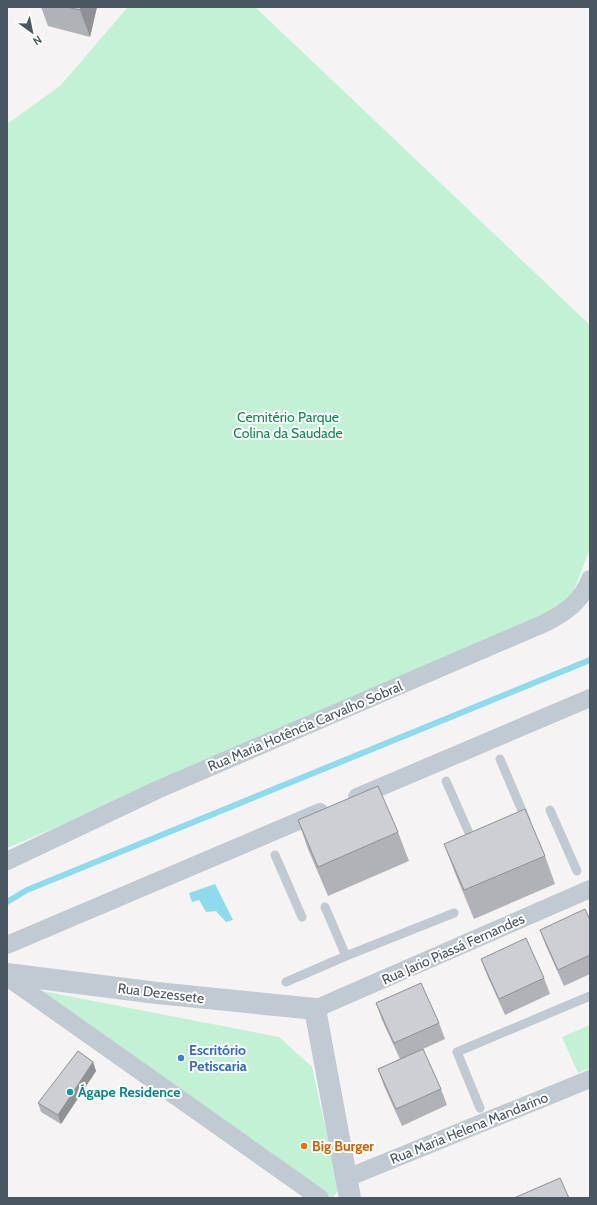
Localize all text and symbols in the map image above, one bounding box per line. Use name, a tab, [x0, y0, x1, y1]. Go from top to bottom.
north arrow	[12, 12, 52, 52]
text: N	[30, 32, 45, 48]
park label: Cemitério Parque Colina da Saudade	[233, 408, 343, 442]
street label: Rua Maria Hotência Carvalho Sobral	[205, 676, 406, 775]
street label: Rua Jario Piassá Fernandes	[379, 909, 527, 989]
street label: Rua Dezessete	[117, 979, 205, 1007]
place label: Escritório Petiscaria	[189, 1041, 247, 1075]
marker: Escritório Petiscaria	[176, 1053, 186, 1063]
place label: Ágape Residence	[78, 1083, 180, 1101]
marker: Ágape Residence	[65, 1087, 75, 1097]
street label: Rua Maria Helena Mandarino	[387, 1088, 551, 1168]
place label: Big Burger	[312, 1137, 374, 1155]
marker: Big Burger	[299, 1141, 309, 1151]

